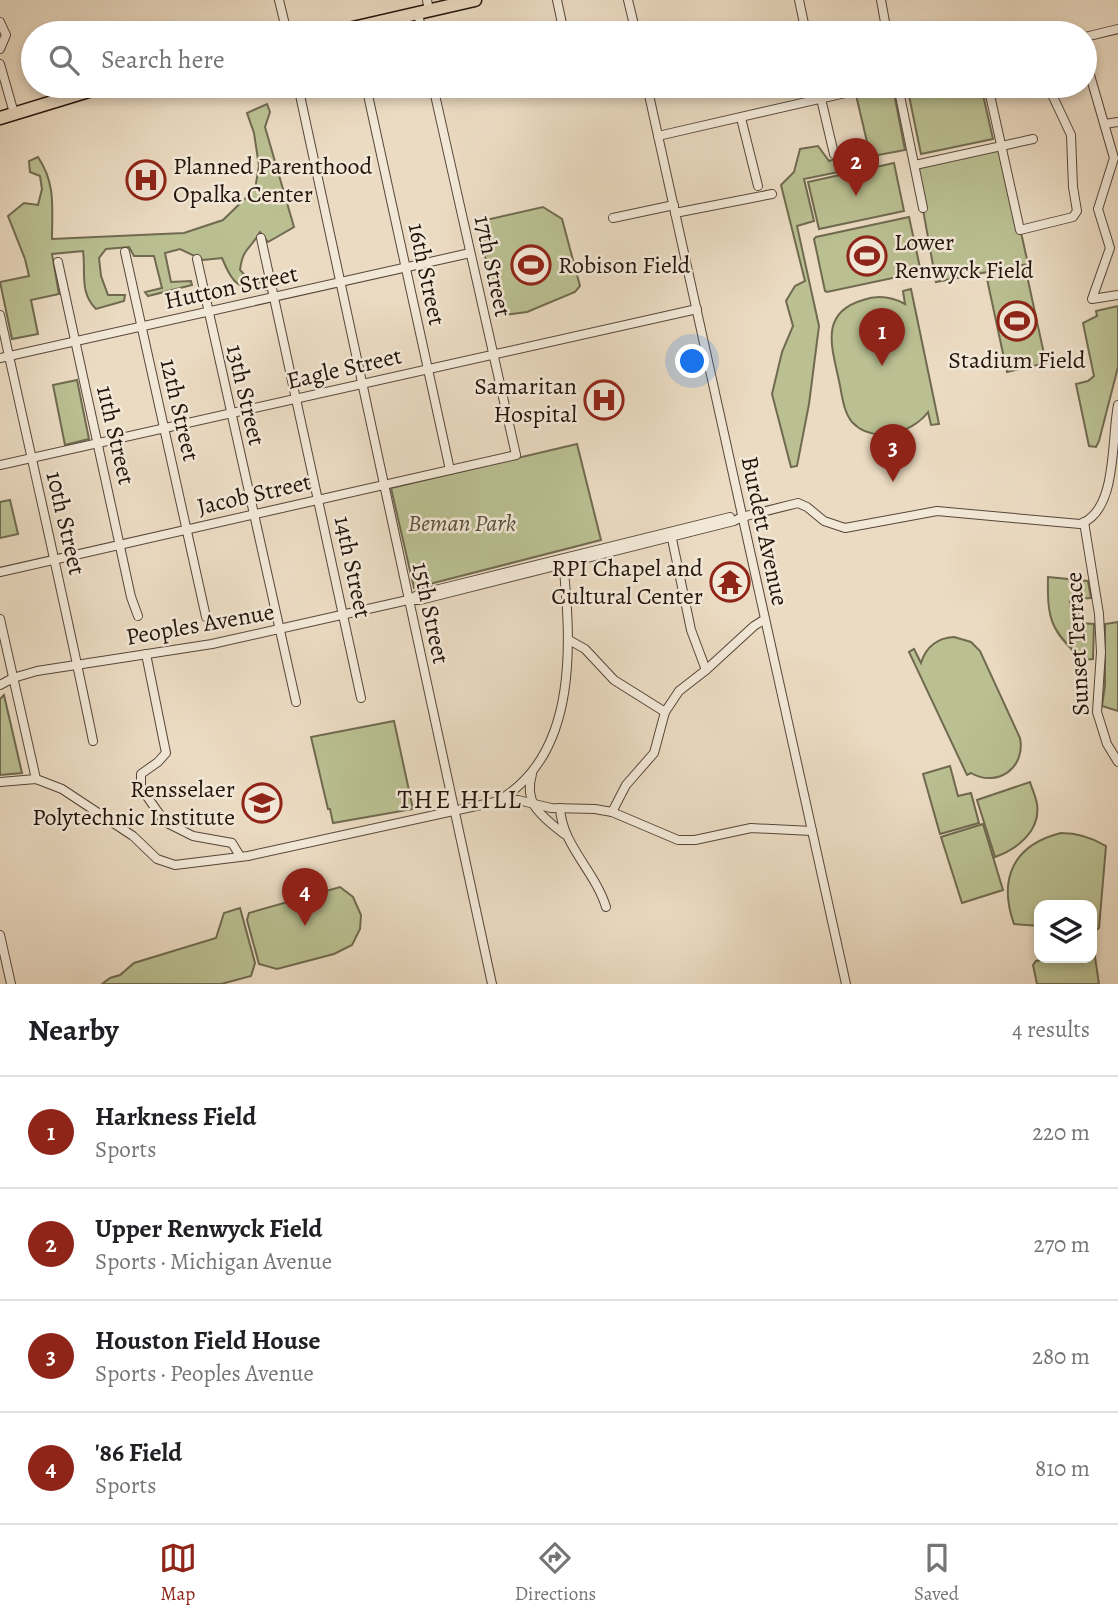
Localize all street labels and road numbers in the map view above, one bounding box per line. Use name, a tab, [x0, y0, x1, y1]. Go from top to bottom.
street label: 17th Street	[467, 212, 519, 320]
street label: 16th Street	[401, 220, 453, 328]
street label: Hutton Street	[161, 257, 301, 317]
street label: Eagle Street	[283, 339, 405, 397]
street label: 13th Street	[219, 341, 273, 449]
street label: 12th Street	[153, 356, 207, 464]
street label: 11th Street	[89, 382, 143, 488]
street label: Burdett Avenue	[734, 453, 796, 609]
street label: Jacob Street	[194, 465, 314, 523]
street label: 10th Street	[39, 468, 93, 578]
street label: 14th Street	[327, 513, 379, 621]
street label: 15th Street	[405, 559, 457, 667]
street label: Sunset Terrace	[1057, 571, 1097, 717]
street label: Peoples Avenue	[123, 595, 277, 653]

